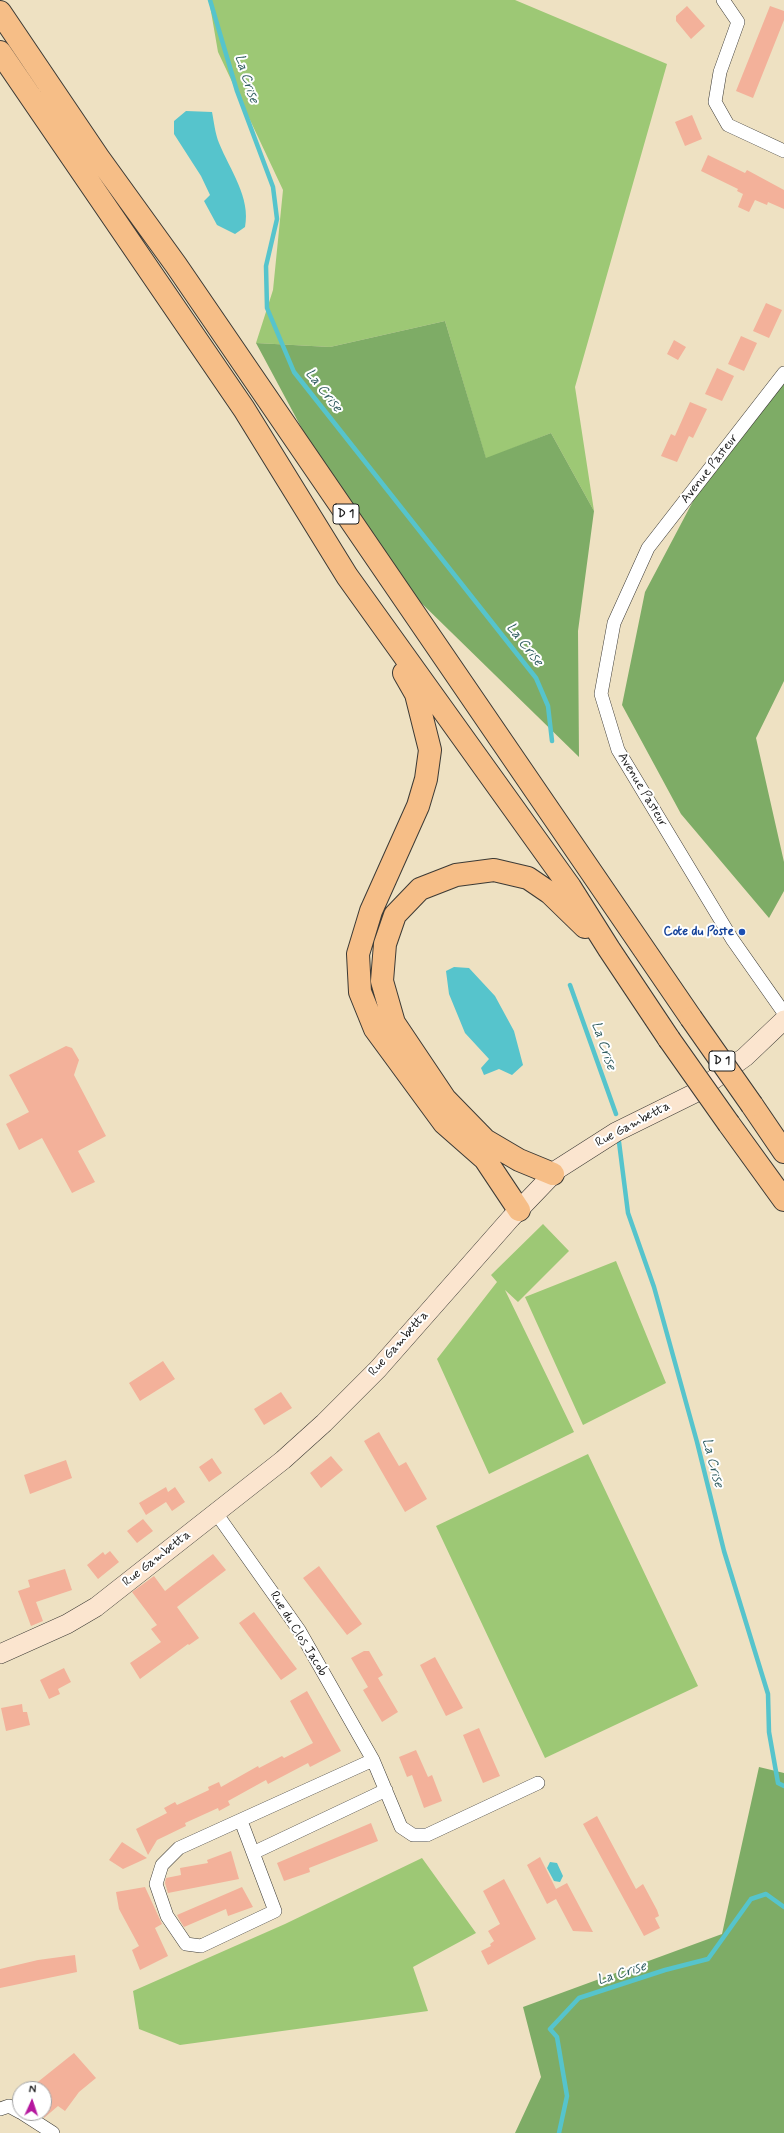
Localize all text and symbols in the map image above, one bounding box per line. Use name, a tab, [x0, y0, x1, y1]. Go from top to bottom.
water label: La Crise	[230, 52, 262, 106]
water label: La Crise	[301, 366, 345, 416]
street label: Avenue Pasteur	[678, 431, 742, 507]
road number: D 1	[333, 504, 359, 524]
water label: La Crise	[502, 620, 546, 670]
street label: Avenue Pasteur	[614, 750, 670, 830]
place label: Cote du Poste	[663, 924, 734, 940]
marker: Cote du Poste	[737, 927, 747, 937]
water label: La Crise	[587, 1019, 619, 1073]
road number: D 1	[709, 1051, 735, 1071]
street label: Rue Gambetta	[593, 1099, 673, 1151]
street label: Rue Gambetta	[366, 1308, 432, 1380]
water label: La Crise	[697, 1437, 727, 1489]
street label: Rue Gambetta	[120, 1528, 194, 1590]
street label: Rue du Clos Jacob	[266, 1589, 330, 1679]
water label: La Crise	[595, 1959, 649, 1989]
north arrow	[12, 2081, 52, 2121]
text: N	[29, 2083, 37, 2097]

